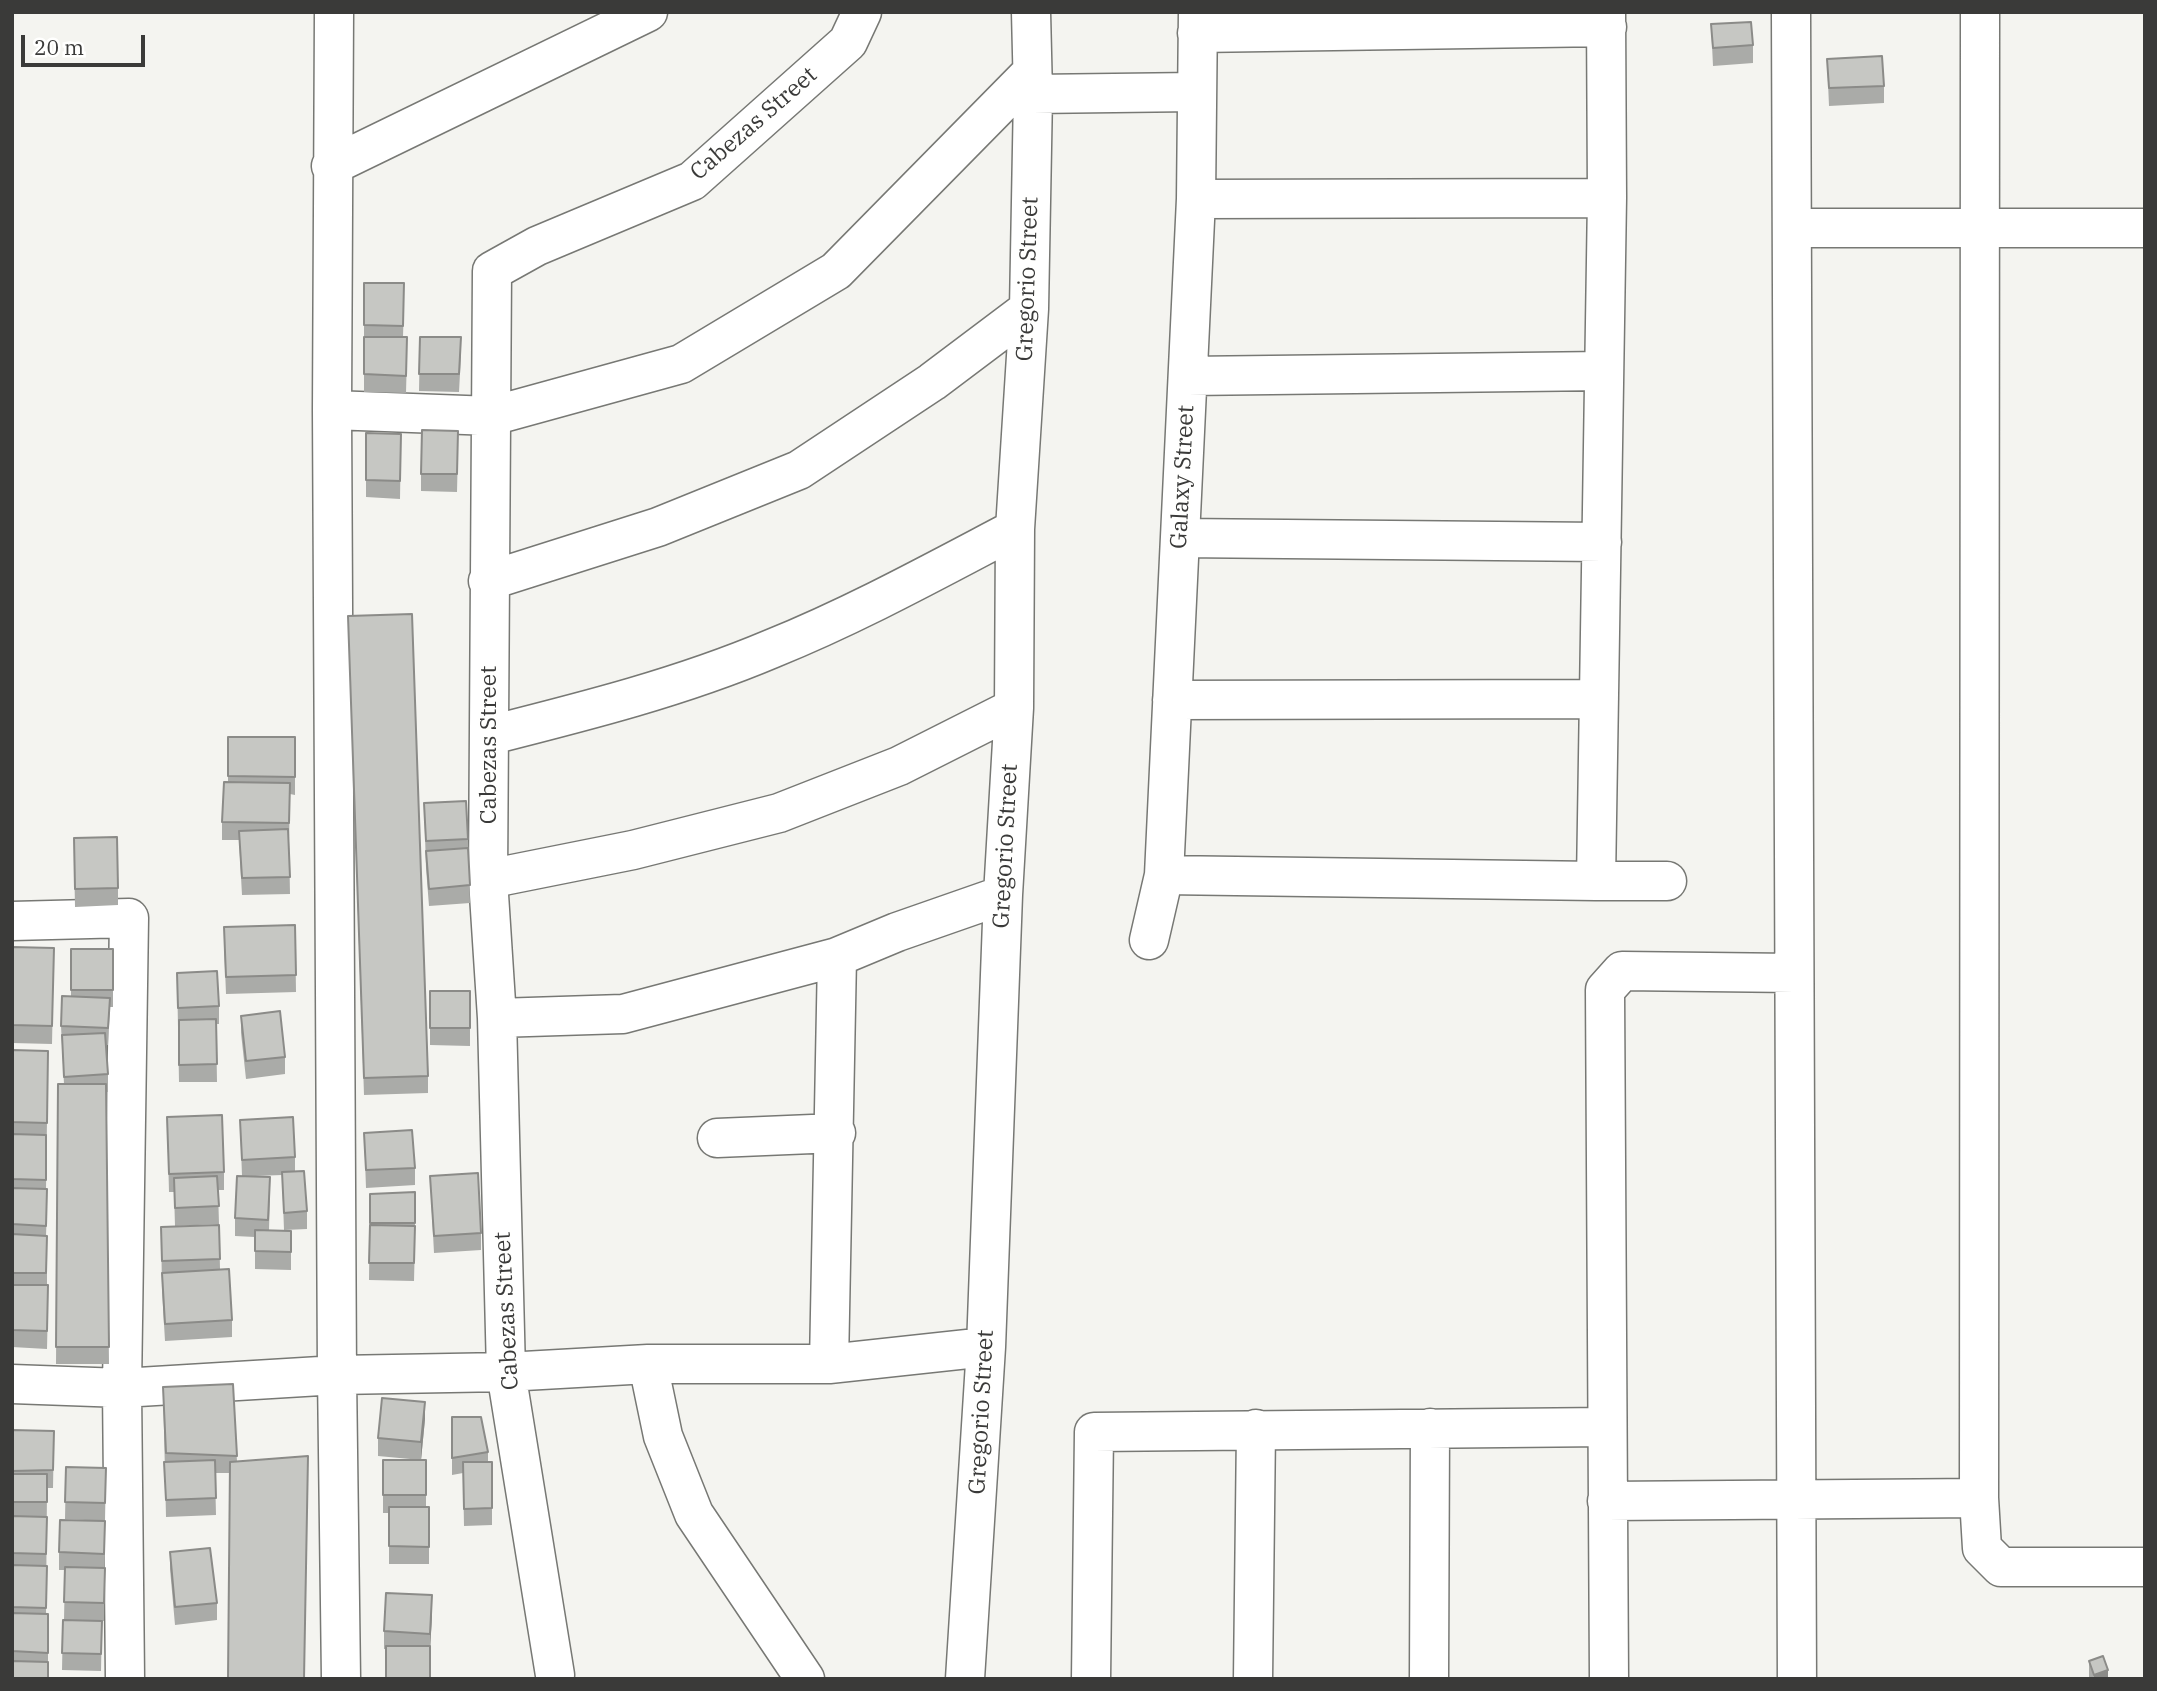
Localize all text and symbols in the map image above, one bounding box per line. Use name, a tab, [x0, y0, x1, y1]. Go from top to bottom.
scale bar	[24, 21, 149, 65]
text: 20 m	[34, 33, 84, 61]
street label: Cabezas Street	[685, 62, 823, 186]
street label: Gregorio Street	[1011, 196, 1045, 362]
street label: Galaxy Street	[1165, 404, 1201, 550]
street label: Cabezas Street	[475, 666, 503, 824]
street label: Gregorio Street	[988, 763, 1024, 929]
street label: Cabezas Street	[489, 1231, 525, 1391]
street label: Gregorio Street	[964, 1329, 1000, 1495]

